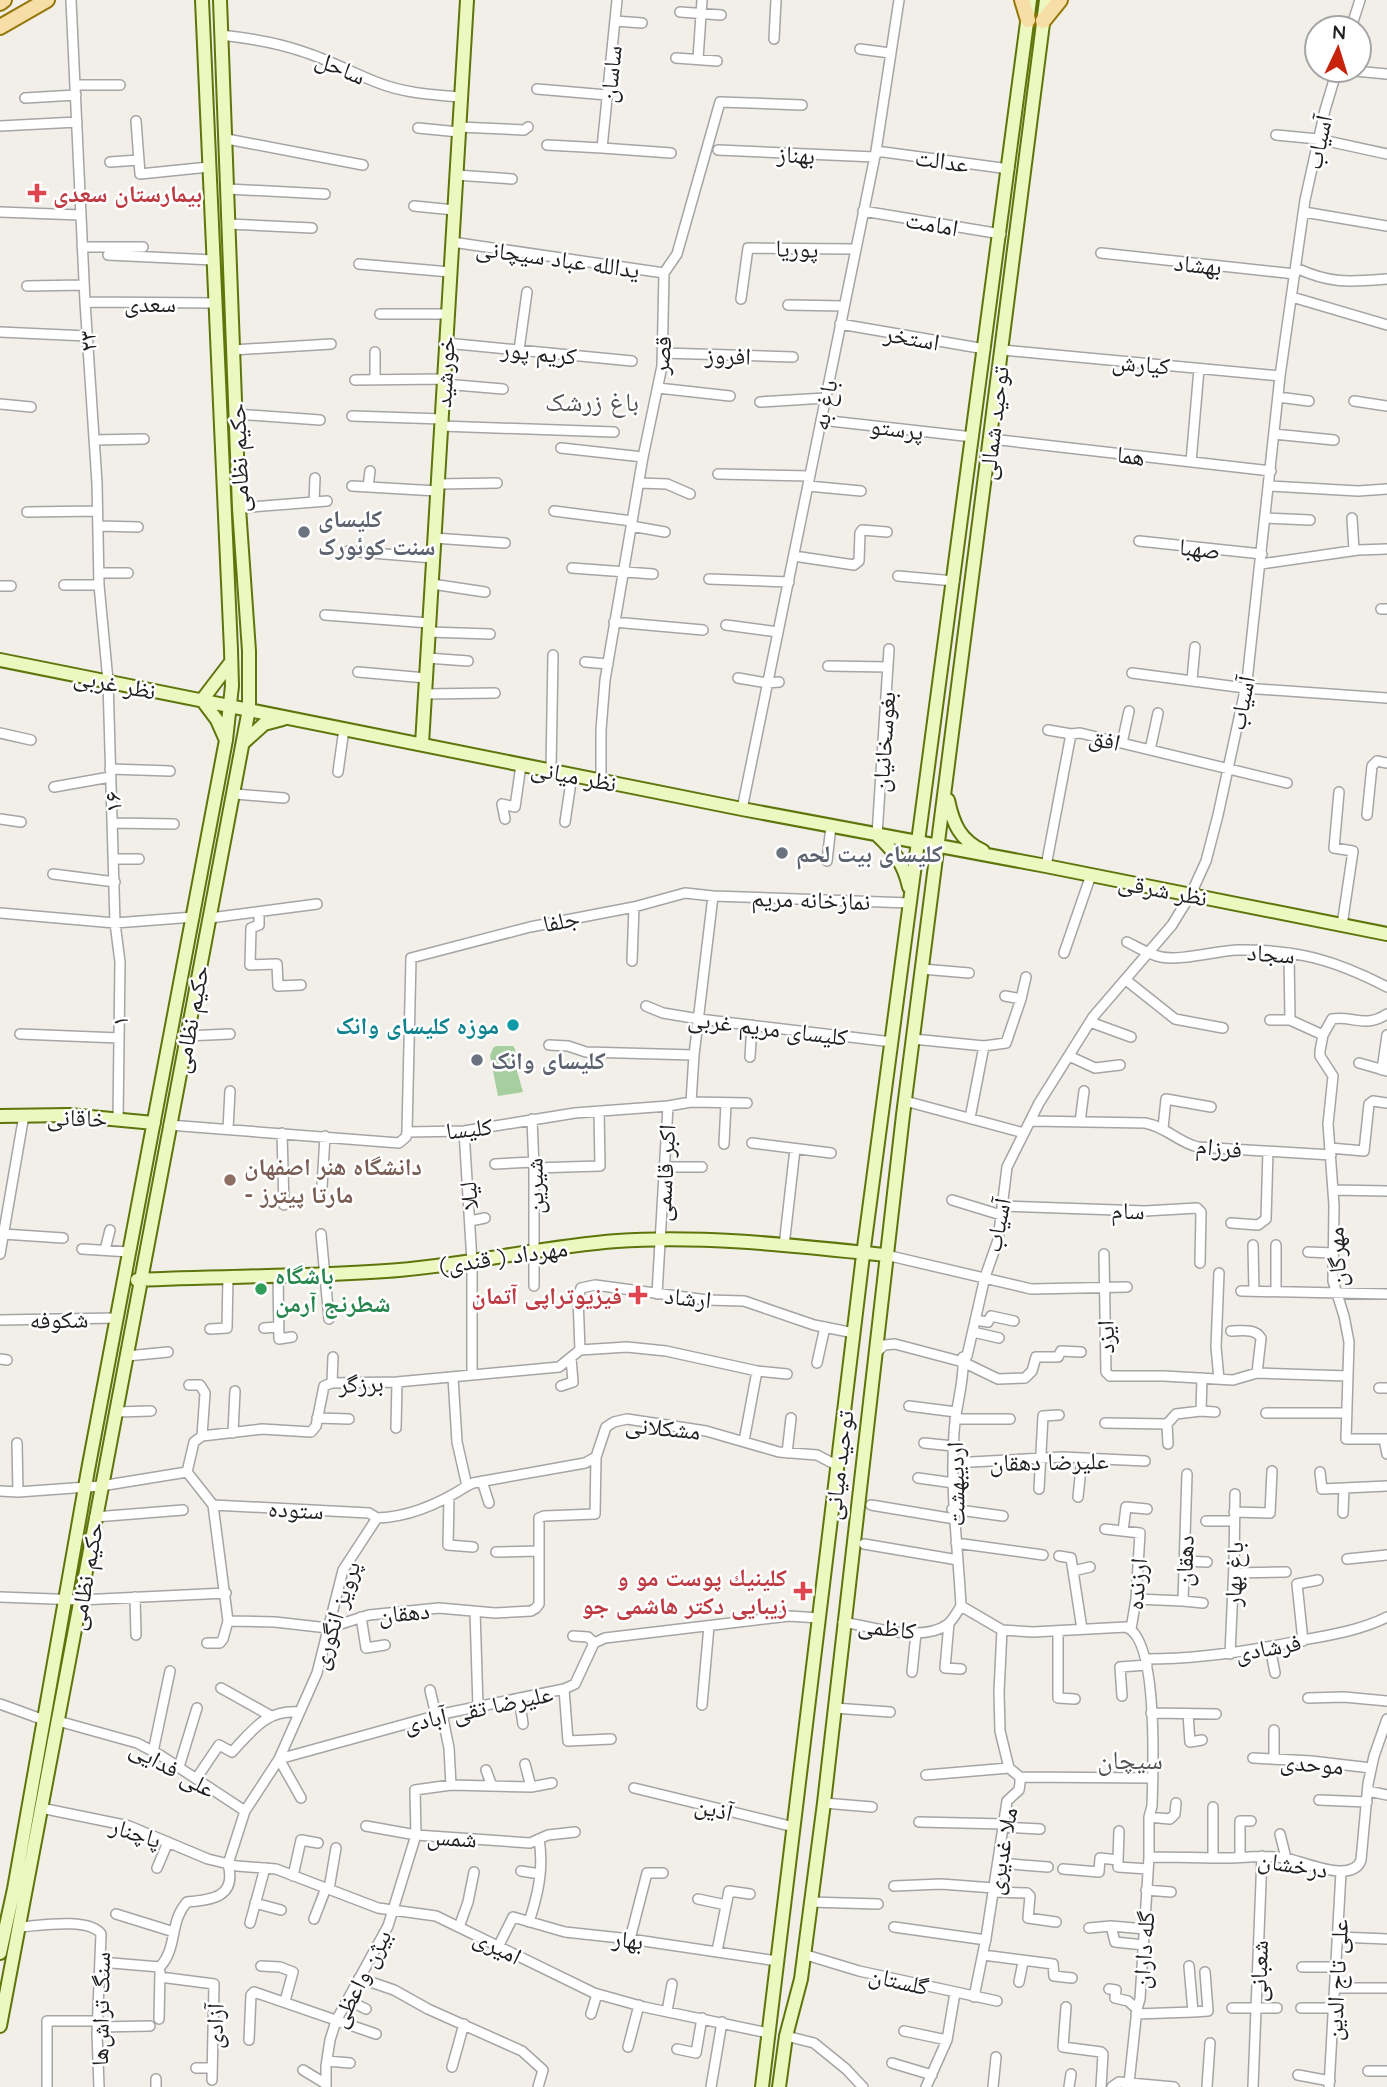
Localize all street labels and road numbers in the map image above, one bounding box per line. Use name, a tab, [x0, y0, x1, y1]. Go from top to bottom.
street label: ساحل	[312, 43, 370, 91]
street label: ساسان	[592, 44, 628, 104]
street label: آسیاب	[1298, 111, 1339, 172]
street label: بهناز	[775, 138, 816, 170]
street label: عدالت	[913, 141, 971, 179]
street label: امامت	[903, 204, 961, 242]
street label: یدالله عباد سیچانی	[474, 232, 642, 284]
street label: پوریا	[775, 232, 819, 264]
street label: بهشاد	[1173, 247, 1223, 281]
street label: سعدی	[124, 288, 176, 318]
street label: استخر	[881, 317, 942, 357]
street label: ۲۳	[71, 329, 103, 353]
street label: کریم پور	[499, 333, 578, 373]
street label: خورشید	[427, 335, 461, 409]
street label: قصر	[644, 335, 678, 376]
street label: افروز	[703, 339, 752, 371]
street label: کیارش	[1111, 346, 1171, 380]
street label: توحید شمالی	[971, 364, 1015, 482]
street label: باغ به	[804, 377, 845, 433]
street label: حکیم نظامی	[221, 403, 257, 513]
street label: پرستو	[869, 410, 925, 446]
street label: هما	[1115, 438, 1147, 472]
street label: صهبا	[1178, 531, 1222, 565]
street label: نظر غربی	[71, 660, 159, 706]
street label: آسیاب	[1221, 672, 1261, 733]
street label: بغوسخانیان	[865, 691, 901, 793]
street label: افق	[1086, 721, 1124, 757]
street label: نظر میانی	[529, 752, 619, 798]
street label: ۱۶	[96, 790, 128, 814]
street label: نظر شرقی	[1116, 866, 1210, 912]
street label: نمازخانه مریم	[751, 882, 871, 918]
street label: جلفا	[540, 902, 582, 938]
street label: سجاد	[1246, 936, 1296, 970]
street label: حکیم نظامی	[165, 962, 217, 1076]
street label: کلیسای مریم غربی	[686, 1002, 850, 1054]
street label: ۱	[104, 1016, 134, 1026]
street label: خاقانی	[46, 1101, 108, 1133]
street label: کلیسا	[444, 1111, 494, 1145]
street label: اکبر قاسمی	[646, 1124, 682, 1222]
street label: فرزام	[1194, 1130, 1244, 1166]
street label: شیرین	[519, 1158, 549, 1214]
street label: لیلا	[452, 1181, 484, 1211]
street label: آسیاب	[977, 1194, 1017, 1255]
street label: سام	[1111, 1195, 1145, 1227]
street label: مهرگان	[1319, 1226, 1353, 1288]
street label: مهرداد ( قندی)	[437, 1232, 569, 1280]
street label: ارشاد	[663, 1280, 713, 1314]
street label: شکوفه	[29, 1303, 89, 1335]
street label: ایزد	[1090, 1320, 1120, 1354]
street label: برزگر	[337, 1367, 384, 1399]
street label: مشکلانی	[624, 1408, 702, 1446]
street label: توحید میانی	[816, 1409, 860, 1521]
street label: اردیبهشت	[939, 1441, 971, 1527]
street label: علیرضا دهقان	[989, 1445, 1109, 1477]
street label: ستوده	[268, 1493, 324, 1525]
street label: حکیم نظامی	[61, 1520, 111, 1633]
street label: دهقان	[1168, 1535, 1200, 1587]
street label: باغ بهار	[1217, 1541, 1250, 1608]
street label: پرویز انگوری	[303, 1557, 367, 1673]
street label: ارزنده	[1119, 1557, 1153, 1611]
street label: دهقان	[377, 1595, 431, 1629]
street label: کاظمی	[856, 1609, 918, 1645]
street label: فرشادی	[1233, 1626, 1303, 1668]
street label: علیرضا تقی آبادی	[401, 1678, 555, 1738]
street label: علی فدایی	[125, 1732, 221, 1804]
street label: موحدی	[1279, 1745, 1345, 1781]
street label: آذین	[692, 1789, 737, 1827]
street label: ملا غدیری	[979, 1805, 1023, 1897]
street label: پاچنار	[106, 1809, 165, 1854]
street label: شمس	[426, 1820, 478, 1854]
street label: درخشان	[1256, 1844, 1330, 1884]
street label: گله داران	[1125, 1910, 1161, 1990]
street label: علی تاج الدین	[1318, 1918, 1355, 2042]
street label: امیری	[469, 1921, 527, 1971]
street label: بهار	[610, 1922, 645, 1956]
street label: بیژن واعظی	[323, 1924, 397, 2032]
street label: شعبانی	[1242, 1940, 1274, 2002]
street label: سنگ تراش‌ها	[84, 1952, 116, 2066]
street label: گلستان	[866, 1959, 932, 2001]
street label: آزادی	[198, 2002, 230, 2049]

